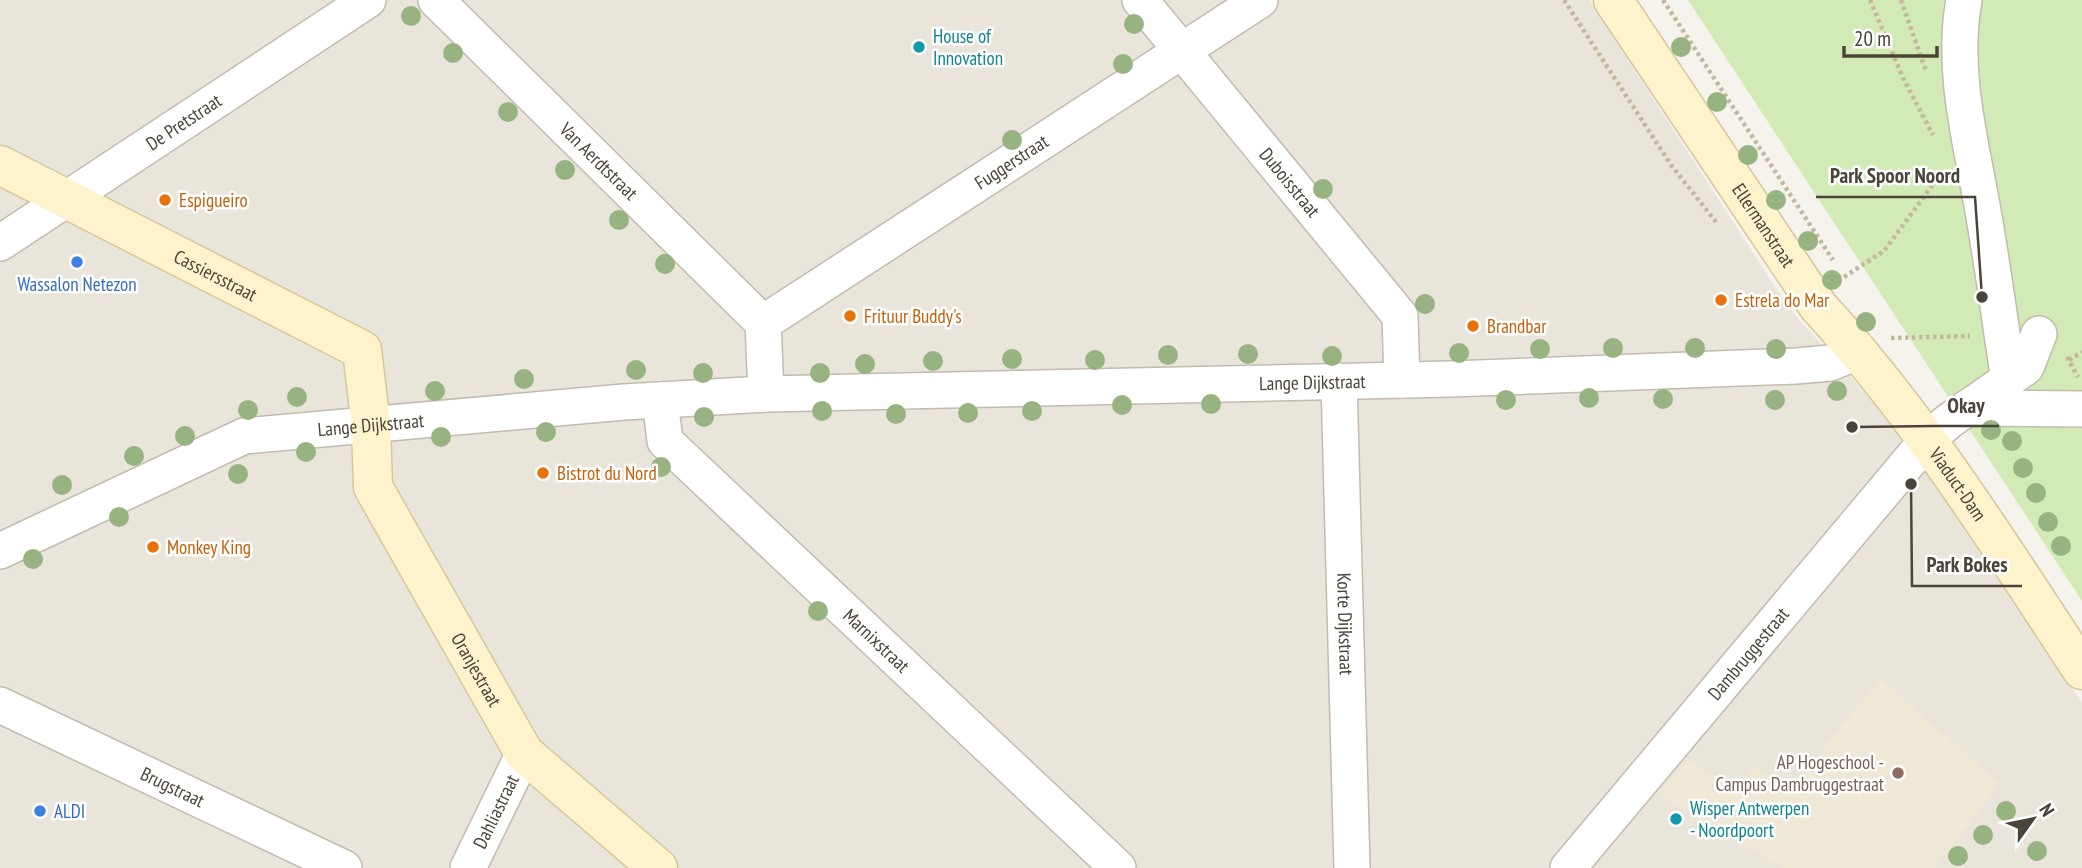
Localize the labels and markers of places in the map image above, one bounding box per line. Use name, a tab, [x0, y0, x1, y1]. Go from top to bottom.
place label: House of Innovation	[933, 24, 1003, 70]
marker: House of Innovation	[911, 39, 927, 55]
callout: Park Spoor Noord	[1816, 155, 1975, 197]
place label: Espigueiro	[179, 188, 248, 212]
marker: Espigueiro	[157, 192, 173, 208]
marker: Wassalon Netezon	[69, 254, 85, 270]
place label: Wassalon Netezon	[17, 272, 137, 296]
place label: Estrela do Mar	[1735, 288, 1830, 312]
marker: Estrela do Mar	[1713, 292, 1729, 308]
place label: Frituur Buddy's	[864, 304, 962, 328]
marker: Frituur Buddy's	[842, 308, 858, 324]
place label: Brandbar	[1487, 314, 1547, 338]
marker: Brandbar	[1465, 318, 1481, 334]
callout: Okay	[1934, 384, 1999, 426]
place label: Bistrot du Nord	[557, 461, 657, 485]
marker: Bistrot du Nord	[535, 465, 551, 481]
place label: Monkey King	[167, 535, 251, 559]
marker: Monkey King	[145, 539, 161, 555]
callout: Park Bokes	[1912, 544, 2022, 586]
place label: AP Hogeschool - Campus Dambruggestraat	[1715, 750, 1885, 796]
marker: AP Hogeschool - Campus Dambruggestraat	[1890, 765, 1906, 781]
place label: Wisper Antwerpen - Noordpoort	[1690, 796, 1809, 842]
place label: ALDI	[54, 799, 85, 823]
marker: ALDI	[32, 803, 48, 819]
marker: Wisper Antwerpen - Noordpoort	[1668, 811, 1684, 827]

